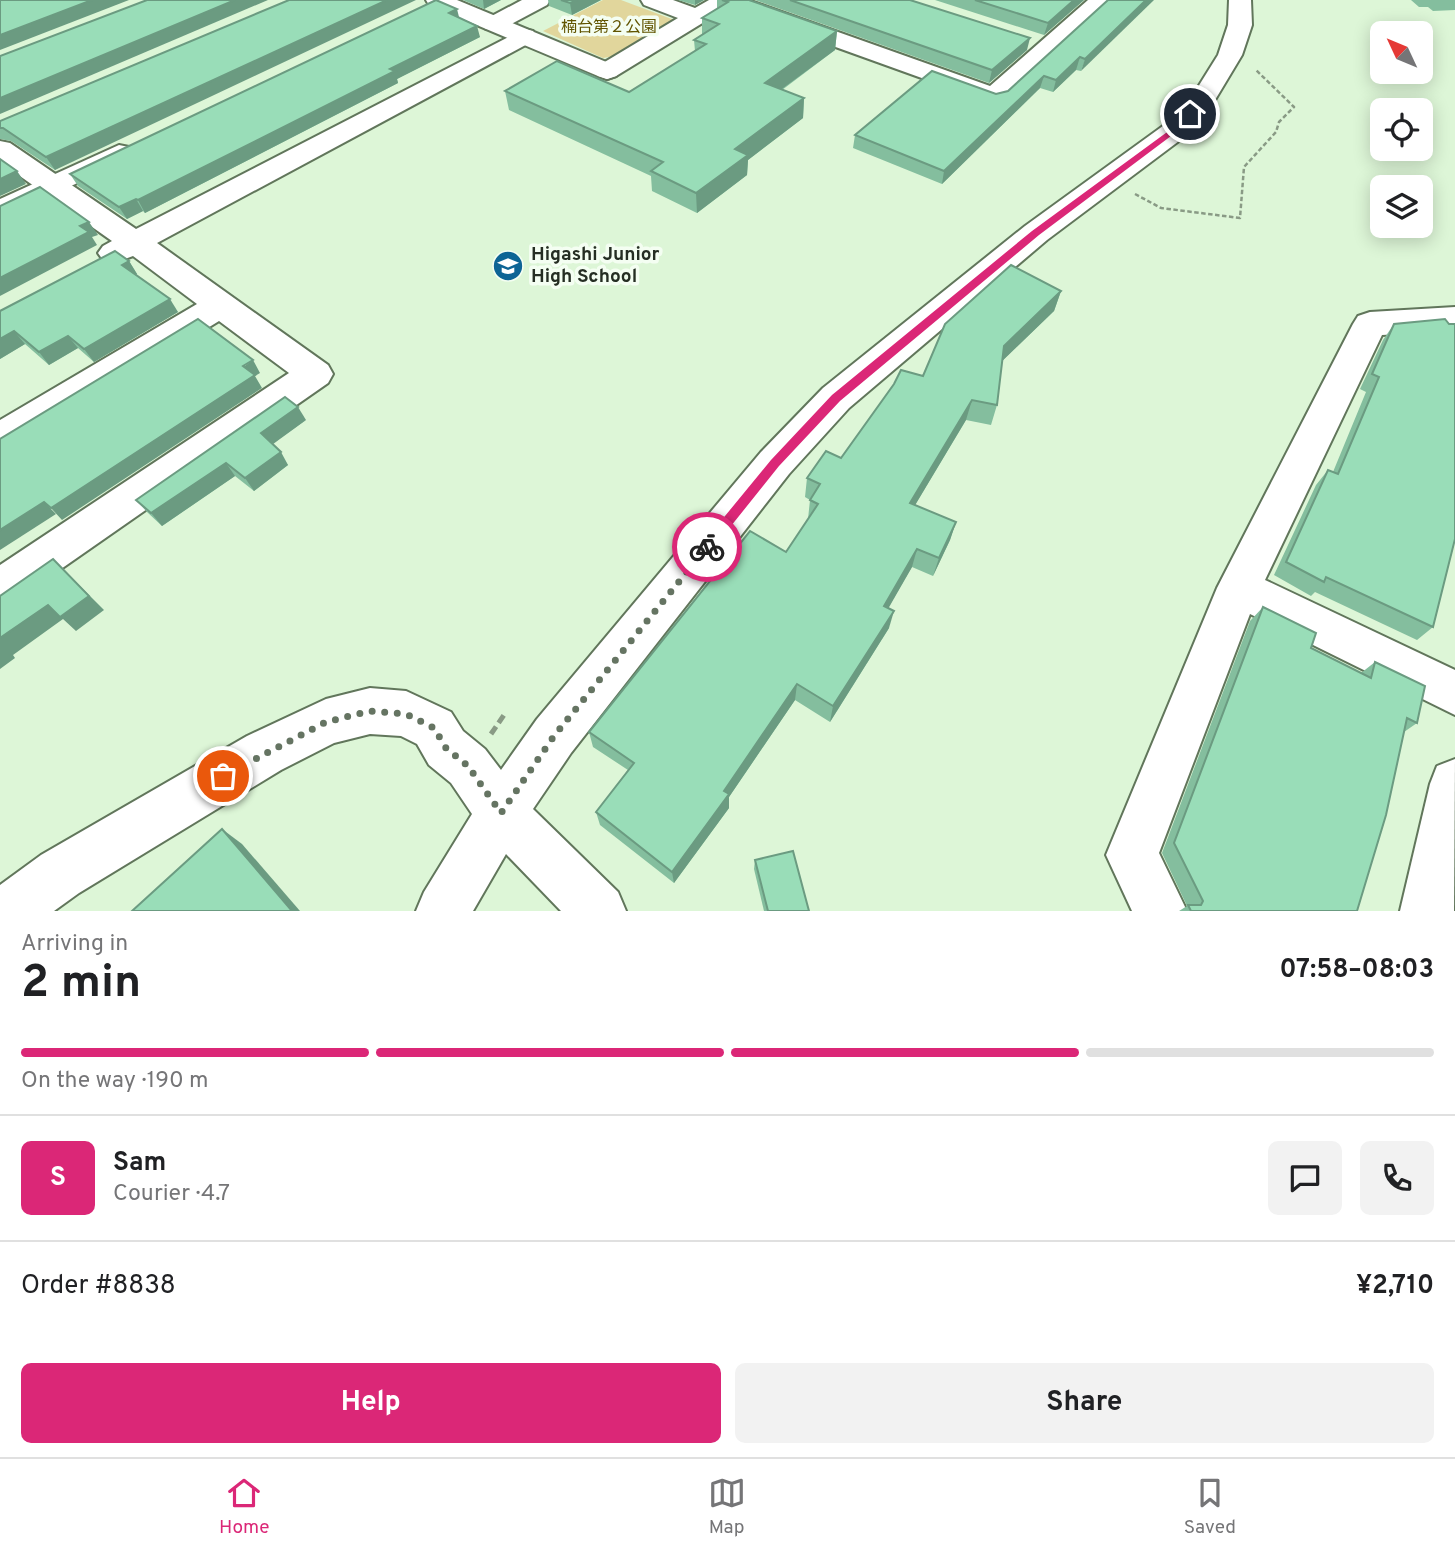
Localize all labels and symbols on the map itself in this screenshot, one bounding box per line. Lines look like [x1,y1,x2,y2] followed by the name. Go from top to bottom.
[561,18,657,38] park label: 楠台第２公園
[1370,21,1433,84] north arrow
[1160,84,1220,144] pin
[531,243,659,289] place label: Higashi Junior High School
[491,249,525,283] school or university icon: Higashi Junior High School
[672,512,742,582] courier
[193,746,253,806] pin

